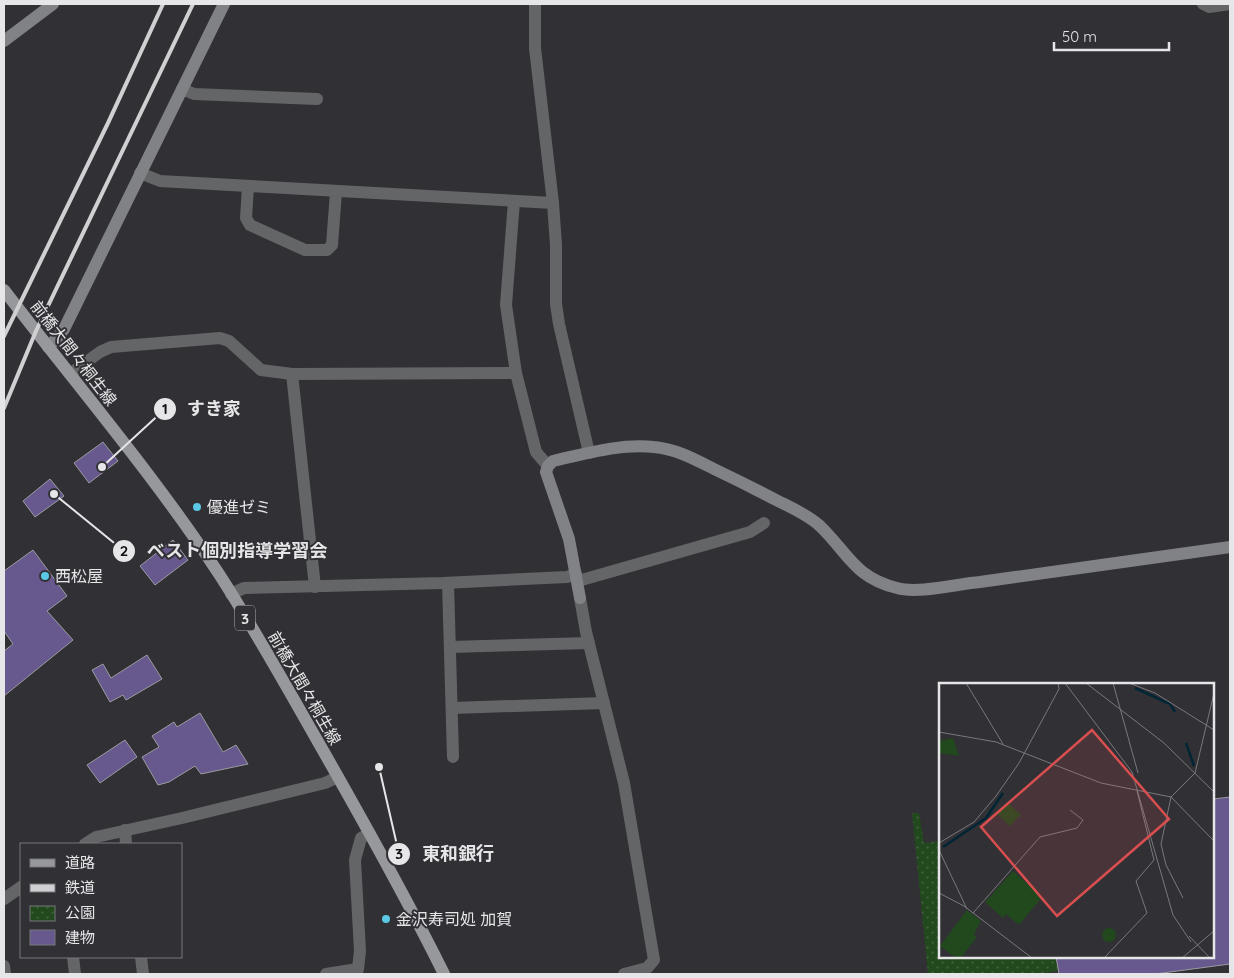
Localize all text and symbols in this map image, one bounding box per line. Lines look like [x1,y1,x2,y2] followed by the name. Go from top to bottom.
[1054,20,1169,52] scale bar
[1062,27,1097,46] text: 50 m
[27,296,121,410] street label: 前橋大間々桐生線
[152,392,251,425] callout: すき家
[187,397,241,420] text: すき家
[162,399,168,418] text: 1
[207,497,271,517] place label: 優進ゼミ
[191,501,203,513] marker: 優進ゼミ
[112,534,337,567] callout: ベスト個別指導学習会
[147,539,327,562] text: ベスト個別指導学習会
[120,541,128,560] text: 2
[55,566,103,586] place label: 西松屋
[39,570,51,582] marker: 西松屋
[235,606,255,630] road number: 3
[264,628,346,748] street label: 前橋大間々桐生線
[939,683,1214,958] inset map
[387,838,504,871] callout: 東和銀行
[422,842,494,865] text: 東和銀行
[20,843,182,958] legend
[395,844,403,863] text: 3
[65,853,95,872] text: 道路
[65,878,95,897] text: 鉄道
[65,903,95,922] text: 公園
[396,909,512,929] place label: 金沢寿司処 加賀
[380,913,392,925] marker: 金沢寿司処 加賀
[65,928,95,947] text: 建物

